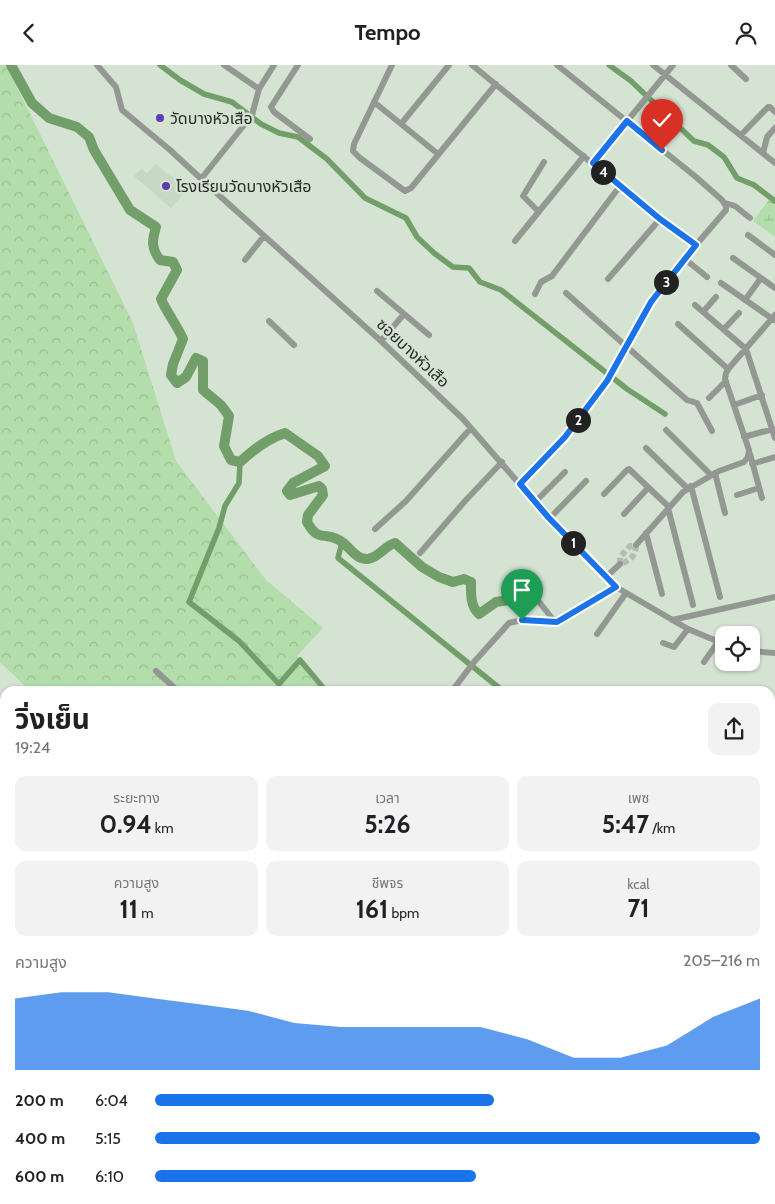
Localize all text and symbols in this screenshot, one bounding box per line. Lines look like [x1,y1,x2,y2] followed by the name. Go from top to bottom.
[15,19,43,47] icon: back
[354,19,421,46] text: Tempo
[732,19,760,47] icon: person
[641,99,683,150] pin
[648,106,676,134] icon: check
[170,109,253,128] place label: วัดบางหัวเสือ
[154,112,166,124] marker: วัดบางหัวเสือ
[590,159,616,185] pin: 4
[599,163,608,181] text: 4
[176,177,312,196] place label: โรงเรียนวัดบางหัวเสือ
[160,180,172,192] marker: โรงเรียนวัดบางหัวเสือ
[654,269,678,295] pin: 3
[663,273,670,291] text: 3
[373,315,453,391] street label: ซอยบางหัวเสือ
[566,407,590,433] pin: 2
[575,411,582,429] text: 2
[560,531,586,555] pin: 1
[571,534,576,552] text: 1
[501,569,543,620] pin
[508,576,536,604] icon: arrive
[715,626,760,671] map controls
[715,626,760,671] button: locate
[15,702,90,736] text: วิ่งเย็น
[708,703,760,755] button: share
[15,738,50,757] text: 19:24
[113,789,160,807] text: ระยะทาง
[375,789,400,807] text: เวลา
[628,789,649,807] text: เพซ
[100,809,152,839] text: 0.94
[364,809,411,839] text: 5:26
[602,809,649,839] text: 5:47
[152,819,173,837] text: km
[649,819,675,837] text: /km
[114,874,159,892] text: ความสูง
[372,874,403,892] text: ชีพจร
[627,875,650,893] text: kcal
[628,893,649,923] text: 71
[120,894,138,924] text: 11
[356,894,388,924] text: 161
[138,904,153,922] text: m
[388,904,419,922] text: bpm
[683,951,760,970] text: 205–216 m
[15,953,67,972] text: ความสูง
[15,1091,64,1110] text: 200 m
[95,1091,128,1110] text: 6:04
[15,1129,65,1148] text: 400 m
[95,1129,121,1148] text: 5:15
[15,1167,64,1186] text: 600 m
[95,1167,124,1186] text: 6:10

